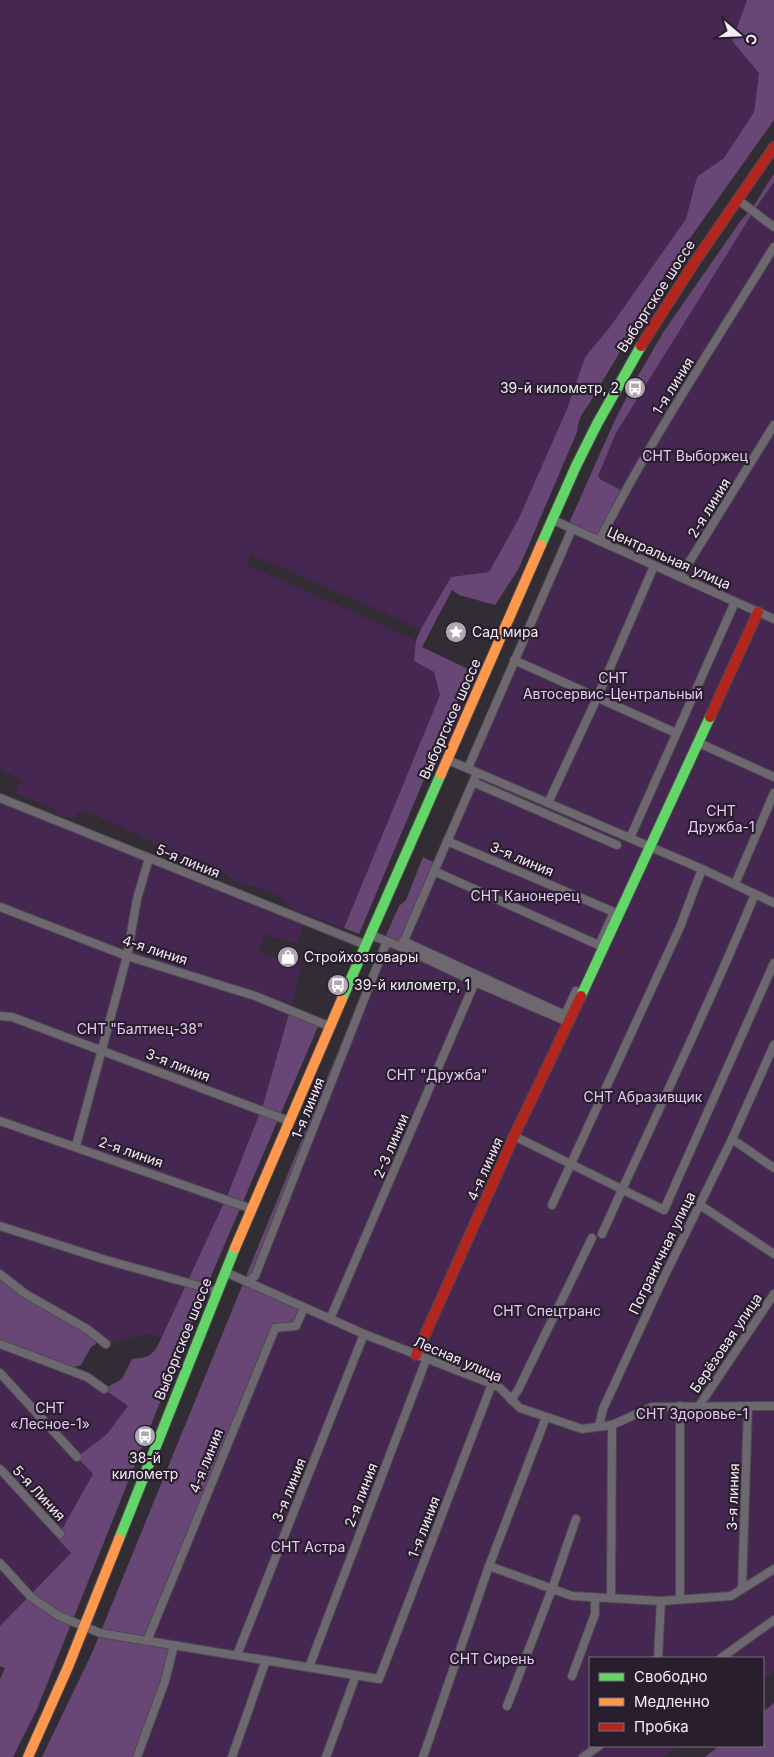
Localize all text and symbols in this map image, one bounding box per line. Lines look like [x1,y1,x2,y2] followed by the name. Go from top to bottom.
[714,10,764,60] north arrow
[742,32,761,47] text: С
[613,236,698,355] street label: Выборгское шоссе
[648,354,697,418] street label: 1-я линия
[623,376,647,400] bus stop icon: 39-й километр, 2
[500,379,619,396] place label: 39-й километр, 2
[642,447,748,464] park label: СНТ Выборжец
[684,475,734,541] street label: 2-я линия
[605,523,734,592] street label: Центральная улица
[444,620,468,644] place icon: Сад мира
[472,623,538,640] place label: Сад мира
[415,656,484,782] street label: Выборгское шоссе
[523,669,703,702] park label: СНТ Автосервис-Центральный
[687,802,755,835] park label: СНТ Дружба-1
[488,838,557,880] street label: 3-я линия
[154,840,223,881] street label: 5-я линия
[470,887,580,904] park label: СНТ Канонерец
[120,931,190,968] street label: 4-я линия
[276,945,300,969] shop icon: Стройхозтовары
[304,948,418,965] place label: Стройхозтовары
[326,973,350,997] bus stop icon: 39-й километр, 1
[354,976,470,993] place label: 39-й километр, 1
[77,1020,203,1037] park label: СНТ "Балтиец-38"
[144,1045,213,1085] street label: 3-я линия
[386,1066,488,1083] park label: СНТ "Дружба"
[288,1075,327,1141] street label: 1-я линия
[584,1088,703,1105] park label: СНТ Абразивщик
[369,1111,412,1181] street label: 2-3 линии
[97,1133,166,1171] street label: 2-я линия
[463,1134,506,1203] street label: 4-я линия
[625,1189,699,1317] street label: Пограничная улица
[150,1275,215,1402] street label: Выборгское шоссе
[686,1290,765,1396] street label: Берёзовая улица
[493,1302,601,1319] park label: СНТ Спецтранс
[411,1332,505,1385] street label: Лесная улица
[10,1399,90,1432] park label: СНТ «Лесное-1»
[636,1405,748,1422] park label: СНТ Здоровье-1
[133,1424,157,1448] bus stop icon: 38-й километр
[185,1426,226,1495] street label: 4-я линия
[112,1449,178,1482] place label: 38-й километр
[268,1455,309,1524] street label: 3-я линия
[341,1460,381,1529] street label: 2-я линия
[9,1461,69,1524] street label: 5-я Линия
[723,1463,742,1531] street label: 3-я линия
[404,1494,443,1560] street label: 1-я линия
[271,1538,345,1555] park label: СНТ Астра
[450,1650,535,1667] park label: СНТ Сирень
[589,1657,764,1747] legend
[634,1667,708,1686] text: Свободно
[634,1692,710,1711] text: Медленно
[634,1717,689,1736] text: Пробка

